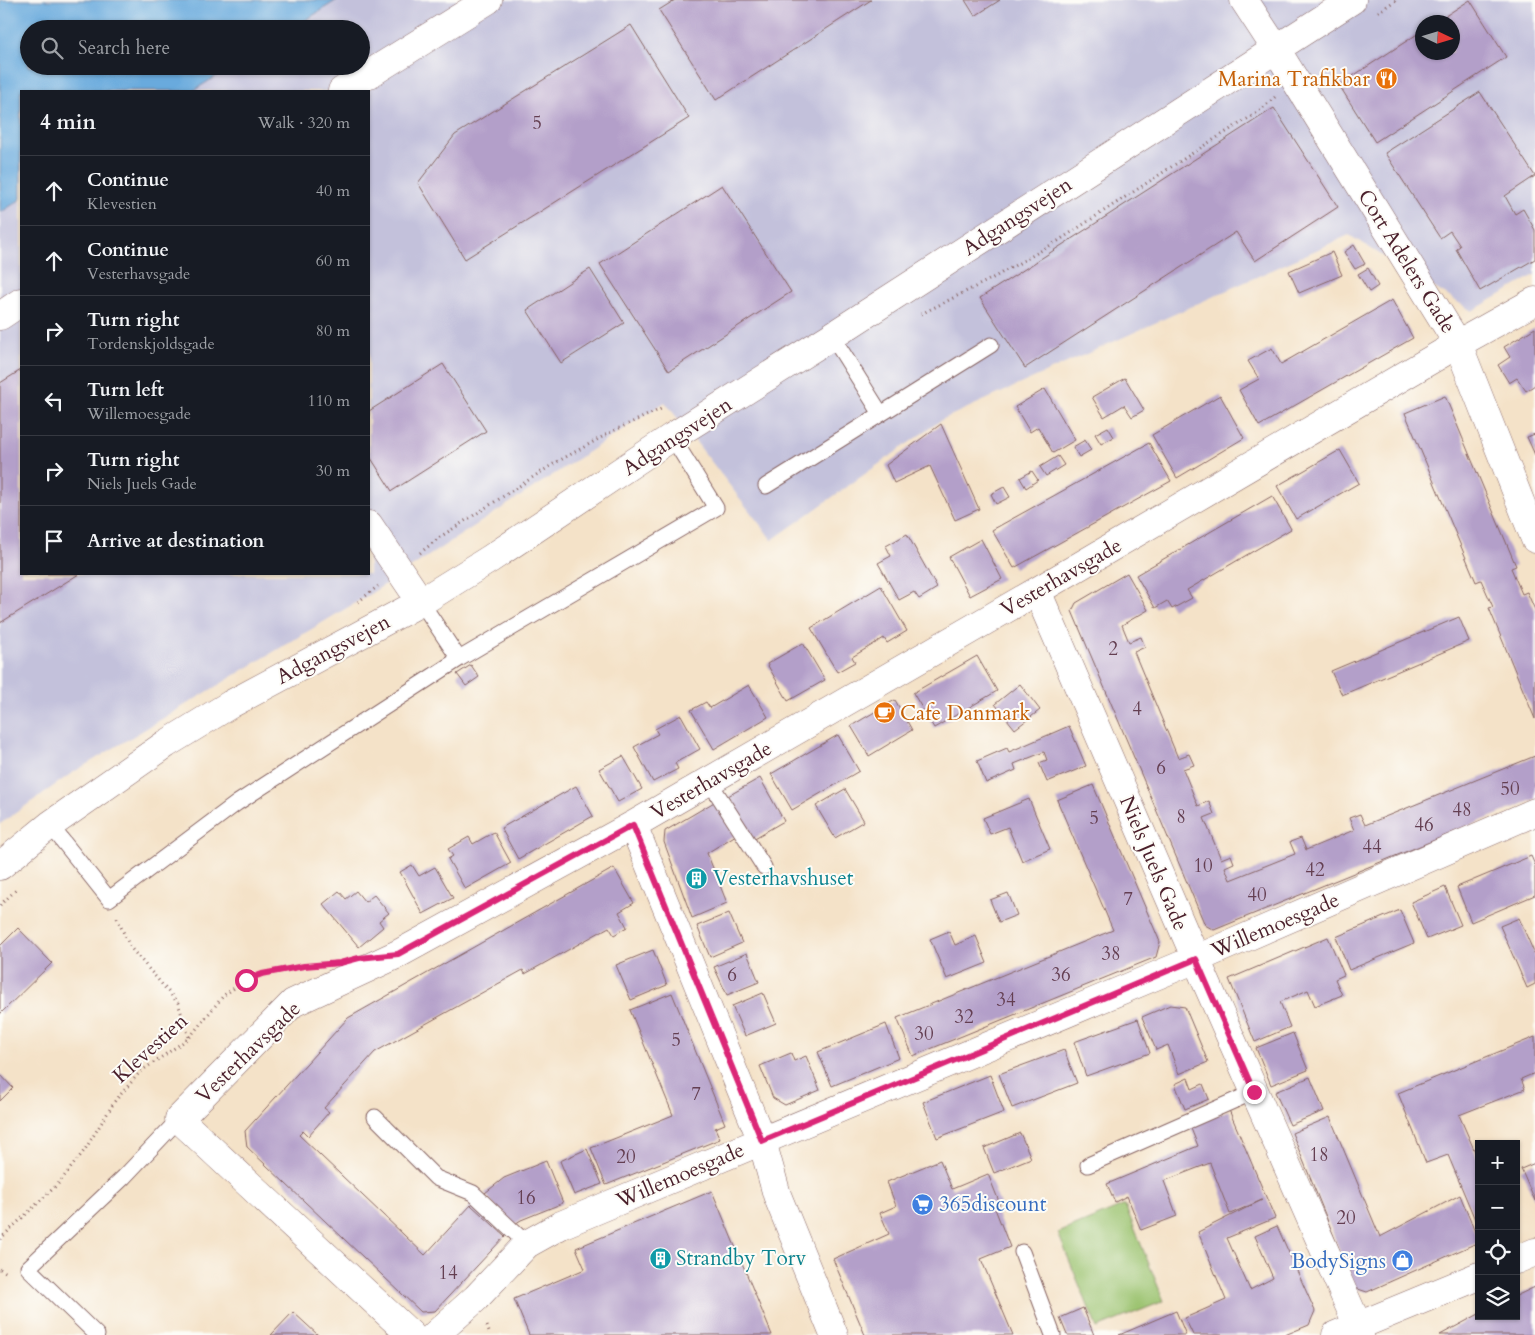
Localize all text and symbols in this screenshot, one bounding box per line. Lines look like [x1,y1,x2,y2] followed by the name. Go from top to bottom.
[1415,15,1460,60] north arrow
[20,20,370,75] search box
[38,34,66,62] icon: search
[78,35,170,61] text: Search here
[1218,65,1370,94] place label: Marina Trafikbar
[1374,67,1398,91] restaurant icon: Marina Trafikbar
[40,108,96,137] text: 4 min
[532,110,542,136] house number: 5
[258,112,350,134] text: Walk · 320 m
[87,167,169,193] text: Continue
[957,170,1078,263] street label: Adgangsvejen
[40,177,68,205] icon: ahead
[316,180,350,202] text: 40 m
[1351,184,1462,339] street label: Cort Adelers Gade
[87,193,157,215] text: Klevestien
[87,237,169,263] text: Continue
[40,247,68,275] icon: ahead
[316,250,350,272] text: 60 m
[87,263,190,285] text: Vesterhavsgade
[87,307,179,333] text: Turn right
[40,317,68,345] icon: right
[316,320,350,342] text: 80 m
[87,333,215,355] text: Tordenskjoldsgade
[87,377,164,403] text: Turn left
[40,387,68,415] icon: left
[308,390,350,412] text: 110 m
[617,390,738,483] street label: Adgangsvejen
[87,403,191,425] text: Willemoesgade
[87,447,179,473] text: Turn right
[40,457,68,485] icon: right
[316,460,350,482] text: 30 m
[87,473,197,495] text: Niels Juels Gade
[40,527,68,555] icon: arrive
[87,528,264,554] text: Arrive at destination
[995,531,1127,624] street label: Vesterhavsgade
[271,607,395,692] street label: Adgangsvejen
[1108,636,1118,662] house number: 2
[1132,696,1142,722] house number: 4
[900,699,1031,728] place label: Cafe Danmark
[872,701,896,725] cafe icon: Cafe Danmark
[645,734,777,827] street label: Vesterhavsgade
[1156,755,1166,781] house number: 6
[1500,776,1520,802] house number: 50
[1112,791,1195,935] street label: Niels Juels Gade
[1452,797,1472,823] house number: 48
[1176,804,1186,830] house number: 8
[1089,805,1099,831] house number: 5
[1414,812,1434,838] house number: 46
[1362,834,1382,860] house number: 44
[1193,853,1213,879] house number: 10
[1305,857,1325,883] house number: 42
[713,864,854,893] place label: Vesterhavshuset
[685,866,709,890] building icon: Vesterhavshuset
[1247,882,1267,908] house number: 40
[1206,885,1344,966] street label: Willemoesgade
[1123,886,1133,912] house number: 7
[1101,941,1121,967] house number: 38
[727,962,737,988] house number: 6
[1051,962,1071,988] house number: 36
[235,969,258,992] route start
[996,987,1016,1013] house number: 34
[189,995,307,1110] street label: Vesterhavsgade
[954,1004,974,1030] house number: 32
[107,1007,194,1090] street label: Klevestien
[914,1021,934,1047] house number: 30
[671,1027,681,1053] house number: 5
[691,1081,701,1107] house number: 7
[1243,1081,1266,1104] route end
[611,1135,749,1216] street label: Willemoesgade
[1475,1140,1520,1320] map controls
[1475,1140,1520,1185] button: +
[1309,1142,1329,1168] house number: 18
[616,1144,636,1170] house number: 20
[516,1185,536,1211] house number: 16
[1475,1185,1520,1230] button: −
[939,1190,1047,1219] place label: 365discount
[911,1192,935,1216] supermarket icon: 365discount
[1336,1205,1356,1231] house number: 20
[1475,1230,1520,1275] button: locate
[676,1244,806,1273] place label: Strandby Torv
[648,1246,672,1270] building icon: Strandby Torv
[1291,1247,1386,1276] place label: BodySigns
[1390,1249,1414,1273] shop icon: BodySigns
[438,1260,458,1286] house number: 14
[1475,1275,1520,1320] button: layers

